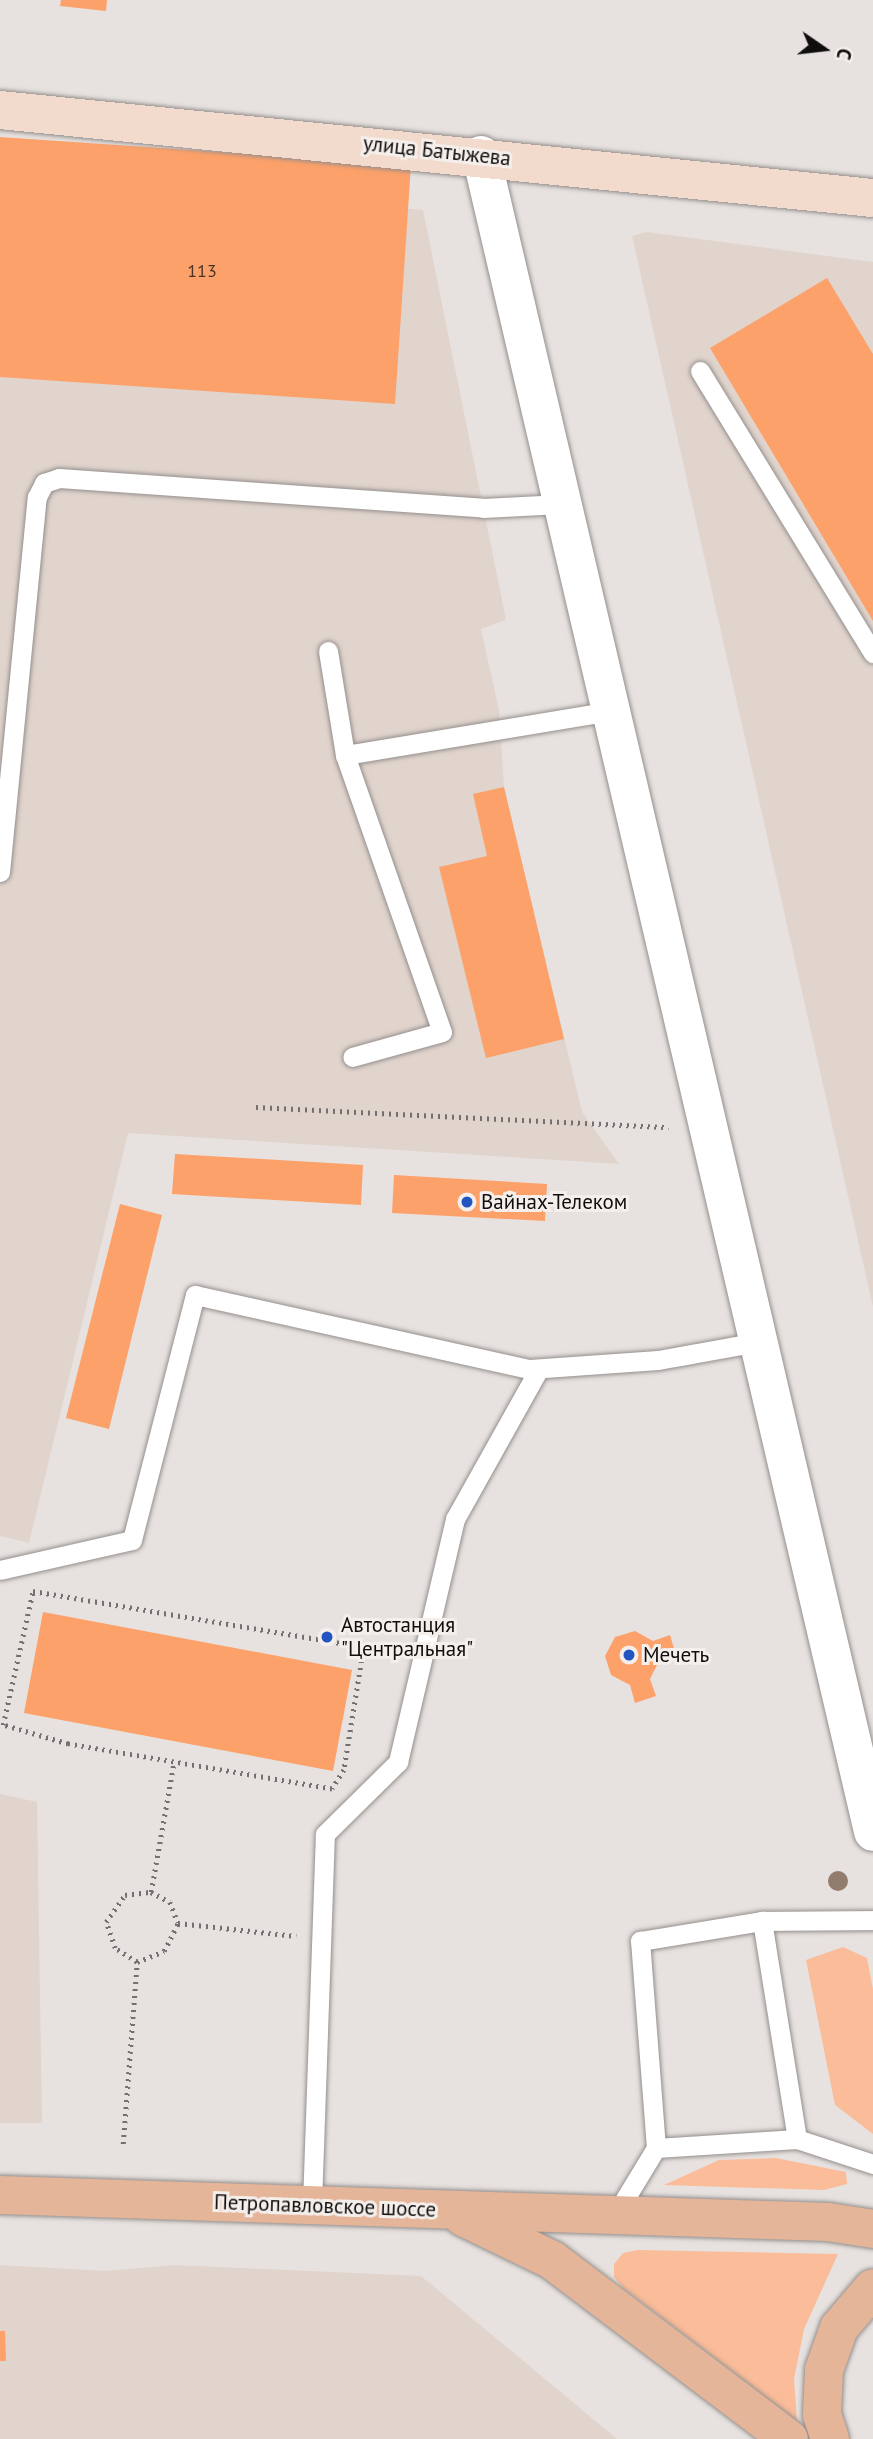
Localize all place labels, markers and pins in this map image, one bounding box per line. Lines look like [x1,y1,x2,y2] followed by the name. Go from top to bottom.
[481,1189,627,1215] place label: Вайнах-Телеком
[459,1194,475,1210] marker: Вайнах-Телеком
[341,1612,473,1662] place label: Автостанция "Центральная"
[319,1629,335,1645] marker: Автостанция "Центральная"
[643,1642,709,1668] place label: Мечеть
[621,1647,637,1663] marker: Мечеть

